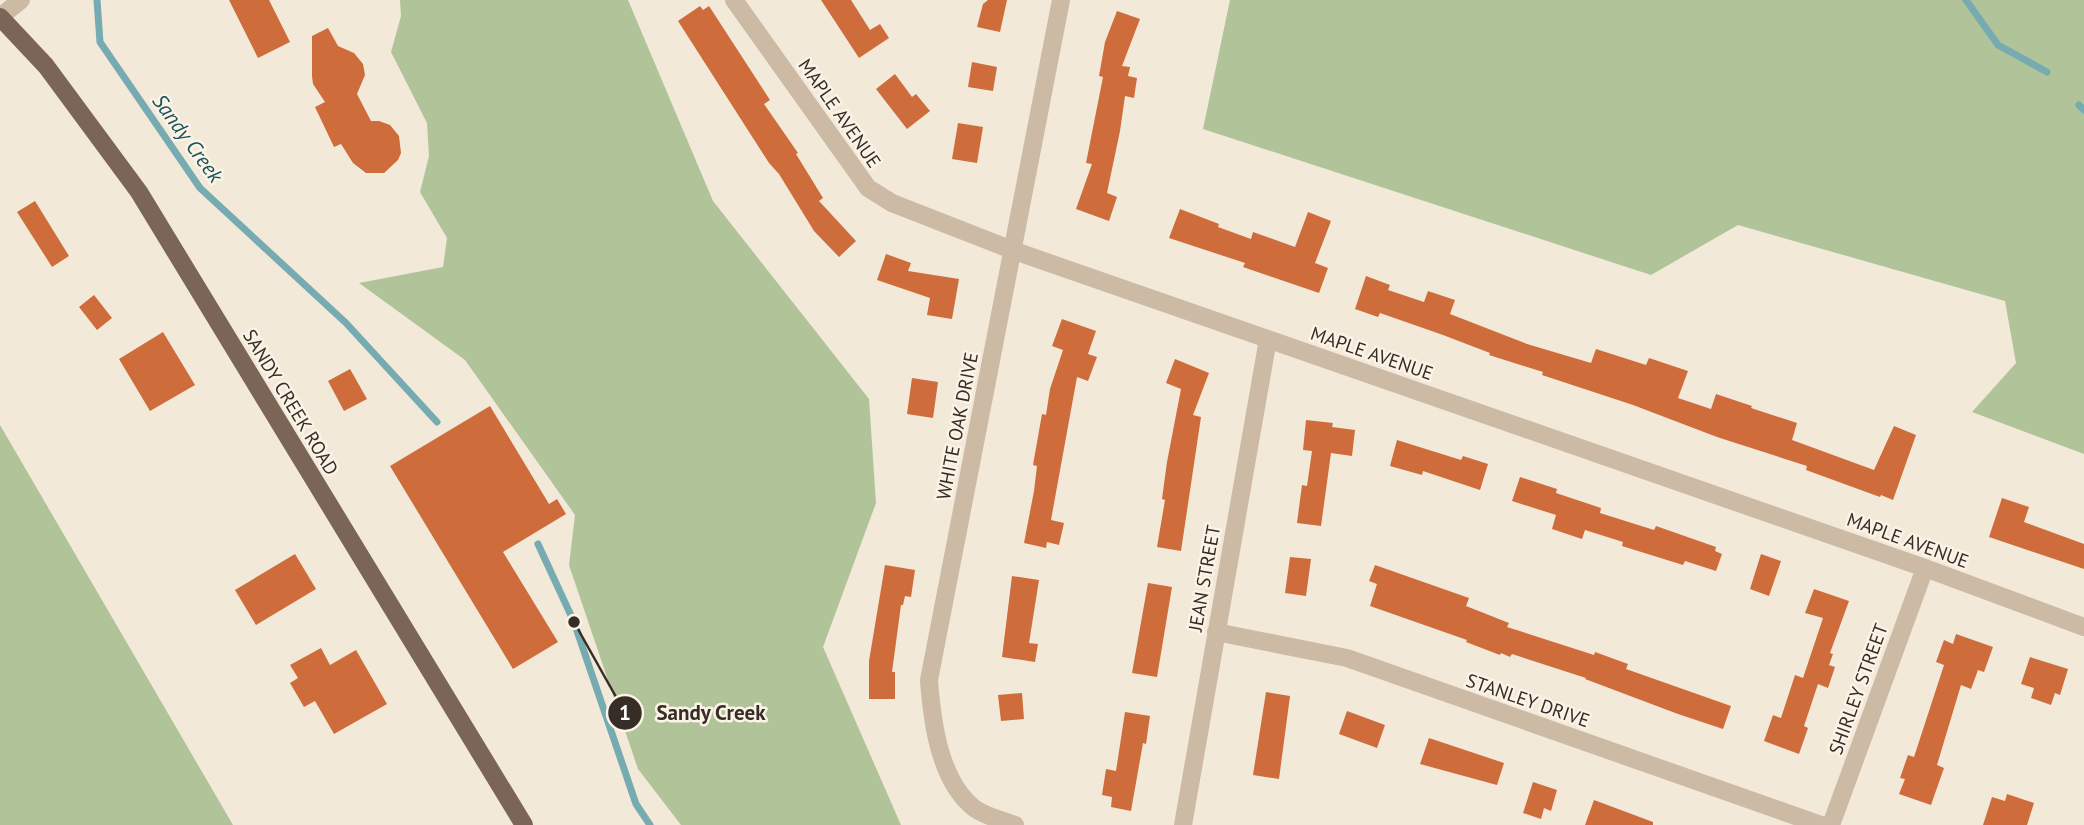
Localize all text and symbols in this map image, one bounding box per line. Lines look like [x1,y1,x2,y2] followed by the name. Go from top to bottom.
[794,54,886,172] street label: MAPLE AVENUE
[147,88,230,189] water label: Sandy Creek
[1308,321,1436,385] street label: MAPLE AVENUE
[238,325,344,479] street label: SANDY CREEK ROAD
[931,350,983,502] street label: WHITE OAK DRIVE
[1844,507,1972,573] street label: MAPLE AVENUE
[1183,523,1225,634] street label: JEAN STREET
[1823,620,1893,758] street label: SHIRLEY STREET
[1463,668,1593,732] street label: STANLEY DRIVE
[607,692,780,734] callout: Sandy Creek
[619,699,631,726] text: 1
[656,699,766,726] text: Sandy Creek

